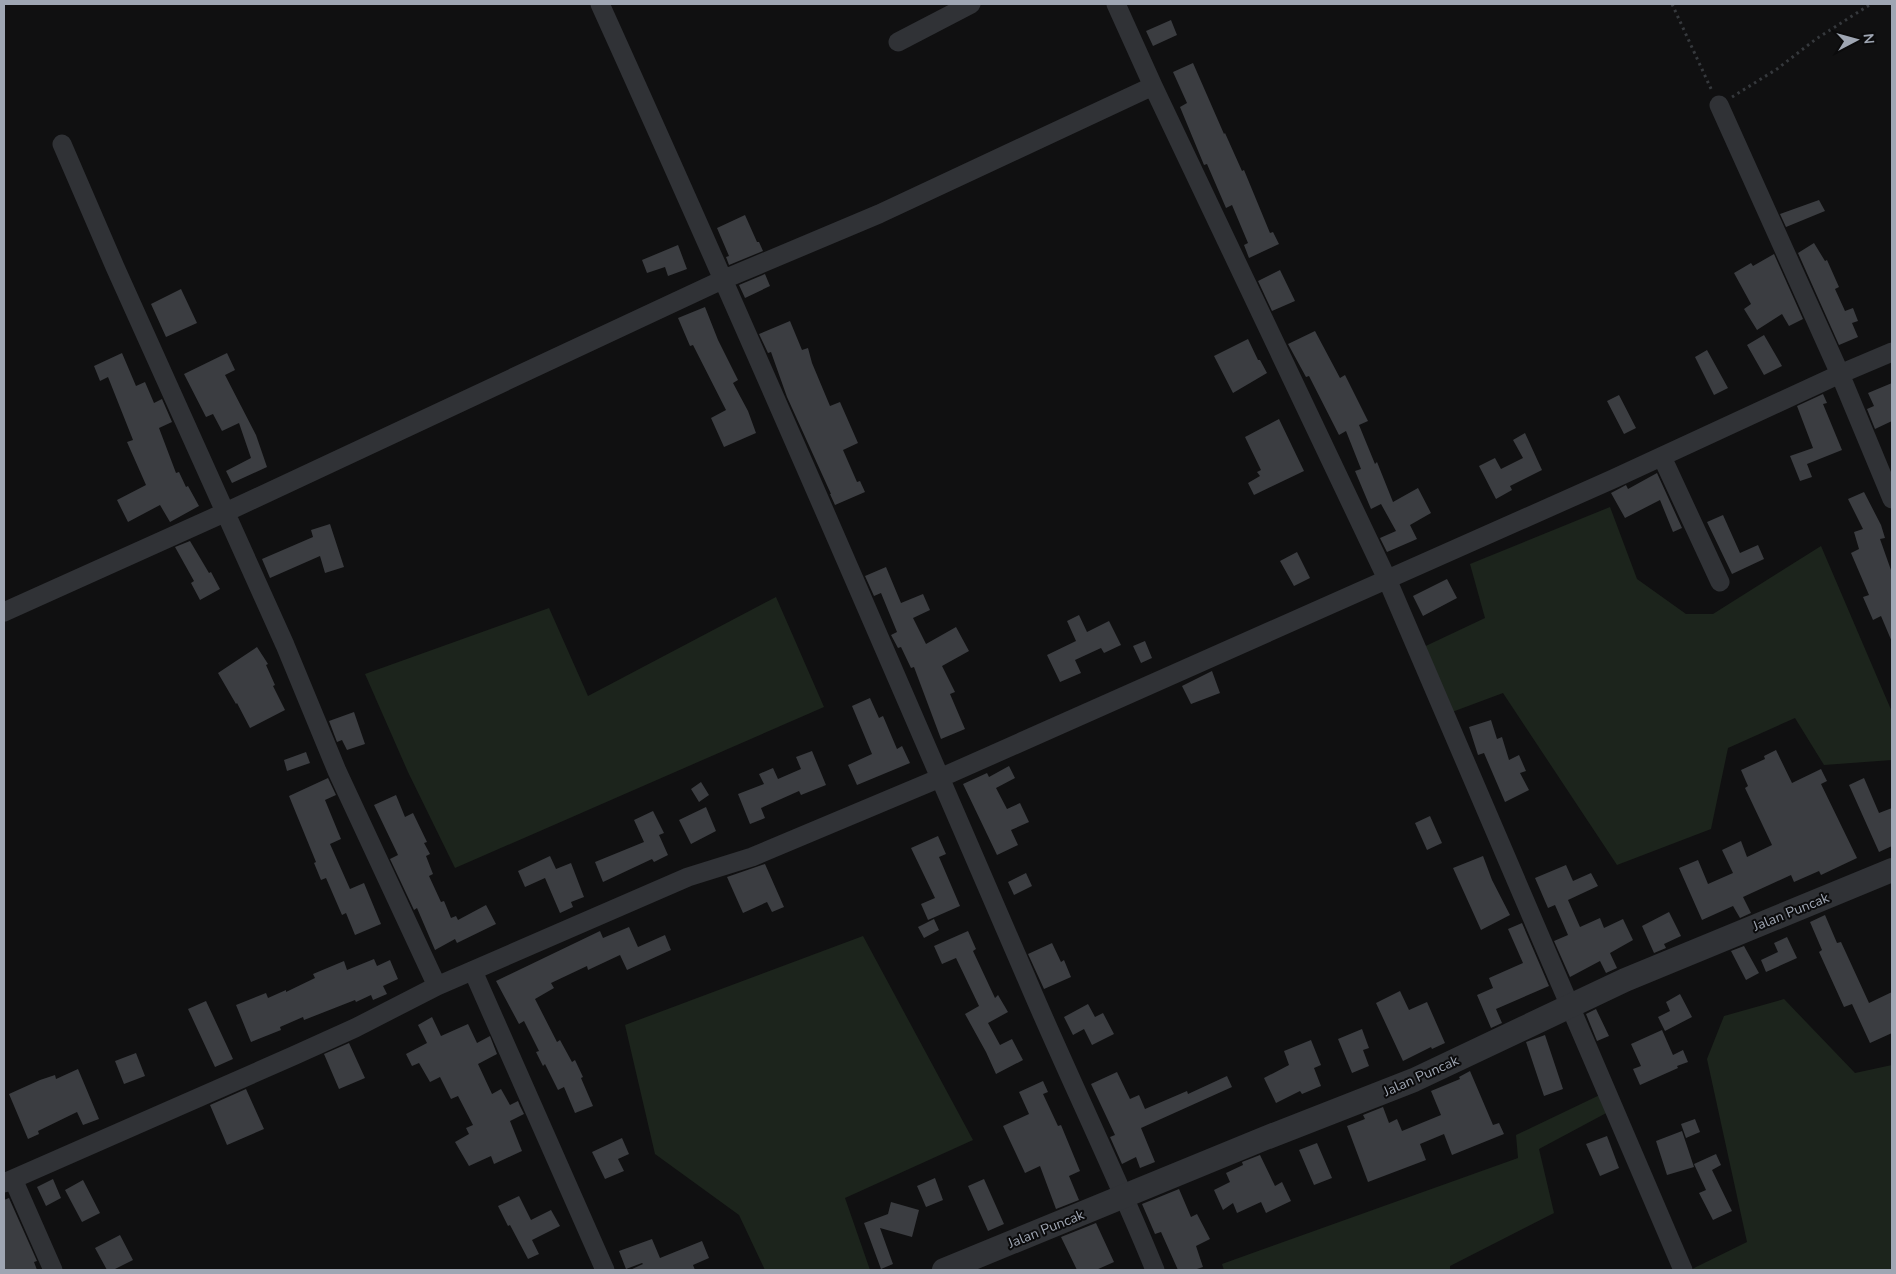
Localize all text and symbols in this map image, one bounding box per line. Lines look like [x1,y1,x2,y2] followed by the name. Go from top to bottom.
[1831,15,1881,65] north arrow
[1858,32,1878,45] text: N
[1749,888,1833,936] street label: Jalan Puncak
[1379,1051,1463,1101] street label: Jalan Puncak
[1004,1205,1088,1253] street label: Jalan Puncak

